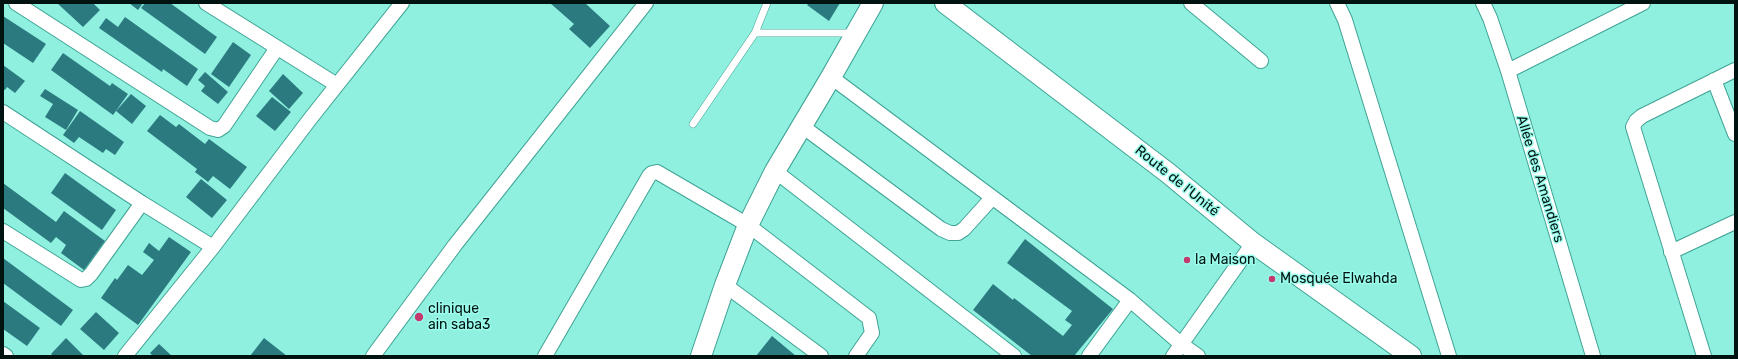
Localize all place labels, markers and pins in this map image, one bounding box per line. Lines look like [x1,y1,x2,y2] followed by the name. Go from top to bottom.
[1195,252,1255,268] place label: la Maison
[1182,255,1192,265] marker: la Maison
[1280,271,1397,287] place label: Mosquée Elwahda
[1267,274,1277,284] marker: Mosquée Elwahda
[428,301,490,334] place label: clinique ain saba3
[413,311,425,323] marker: clinique ain saba3

